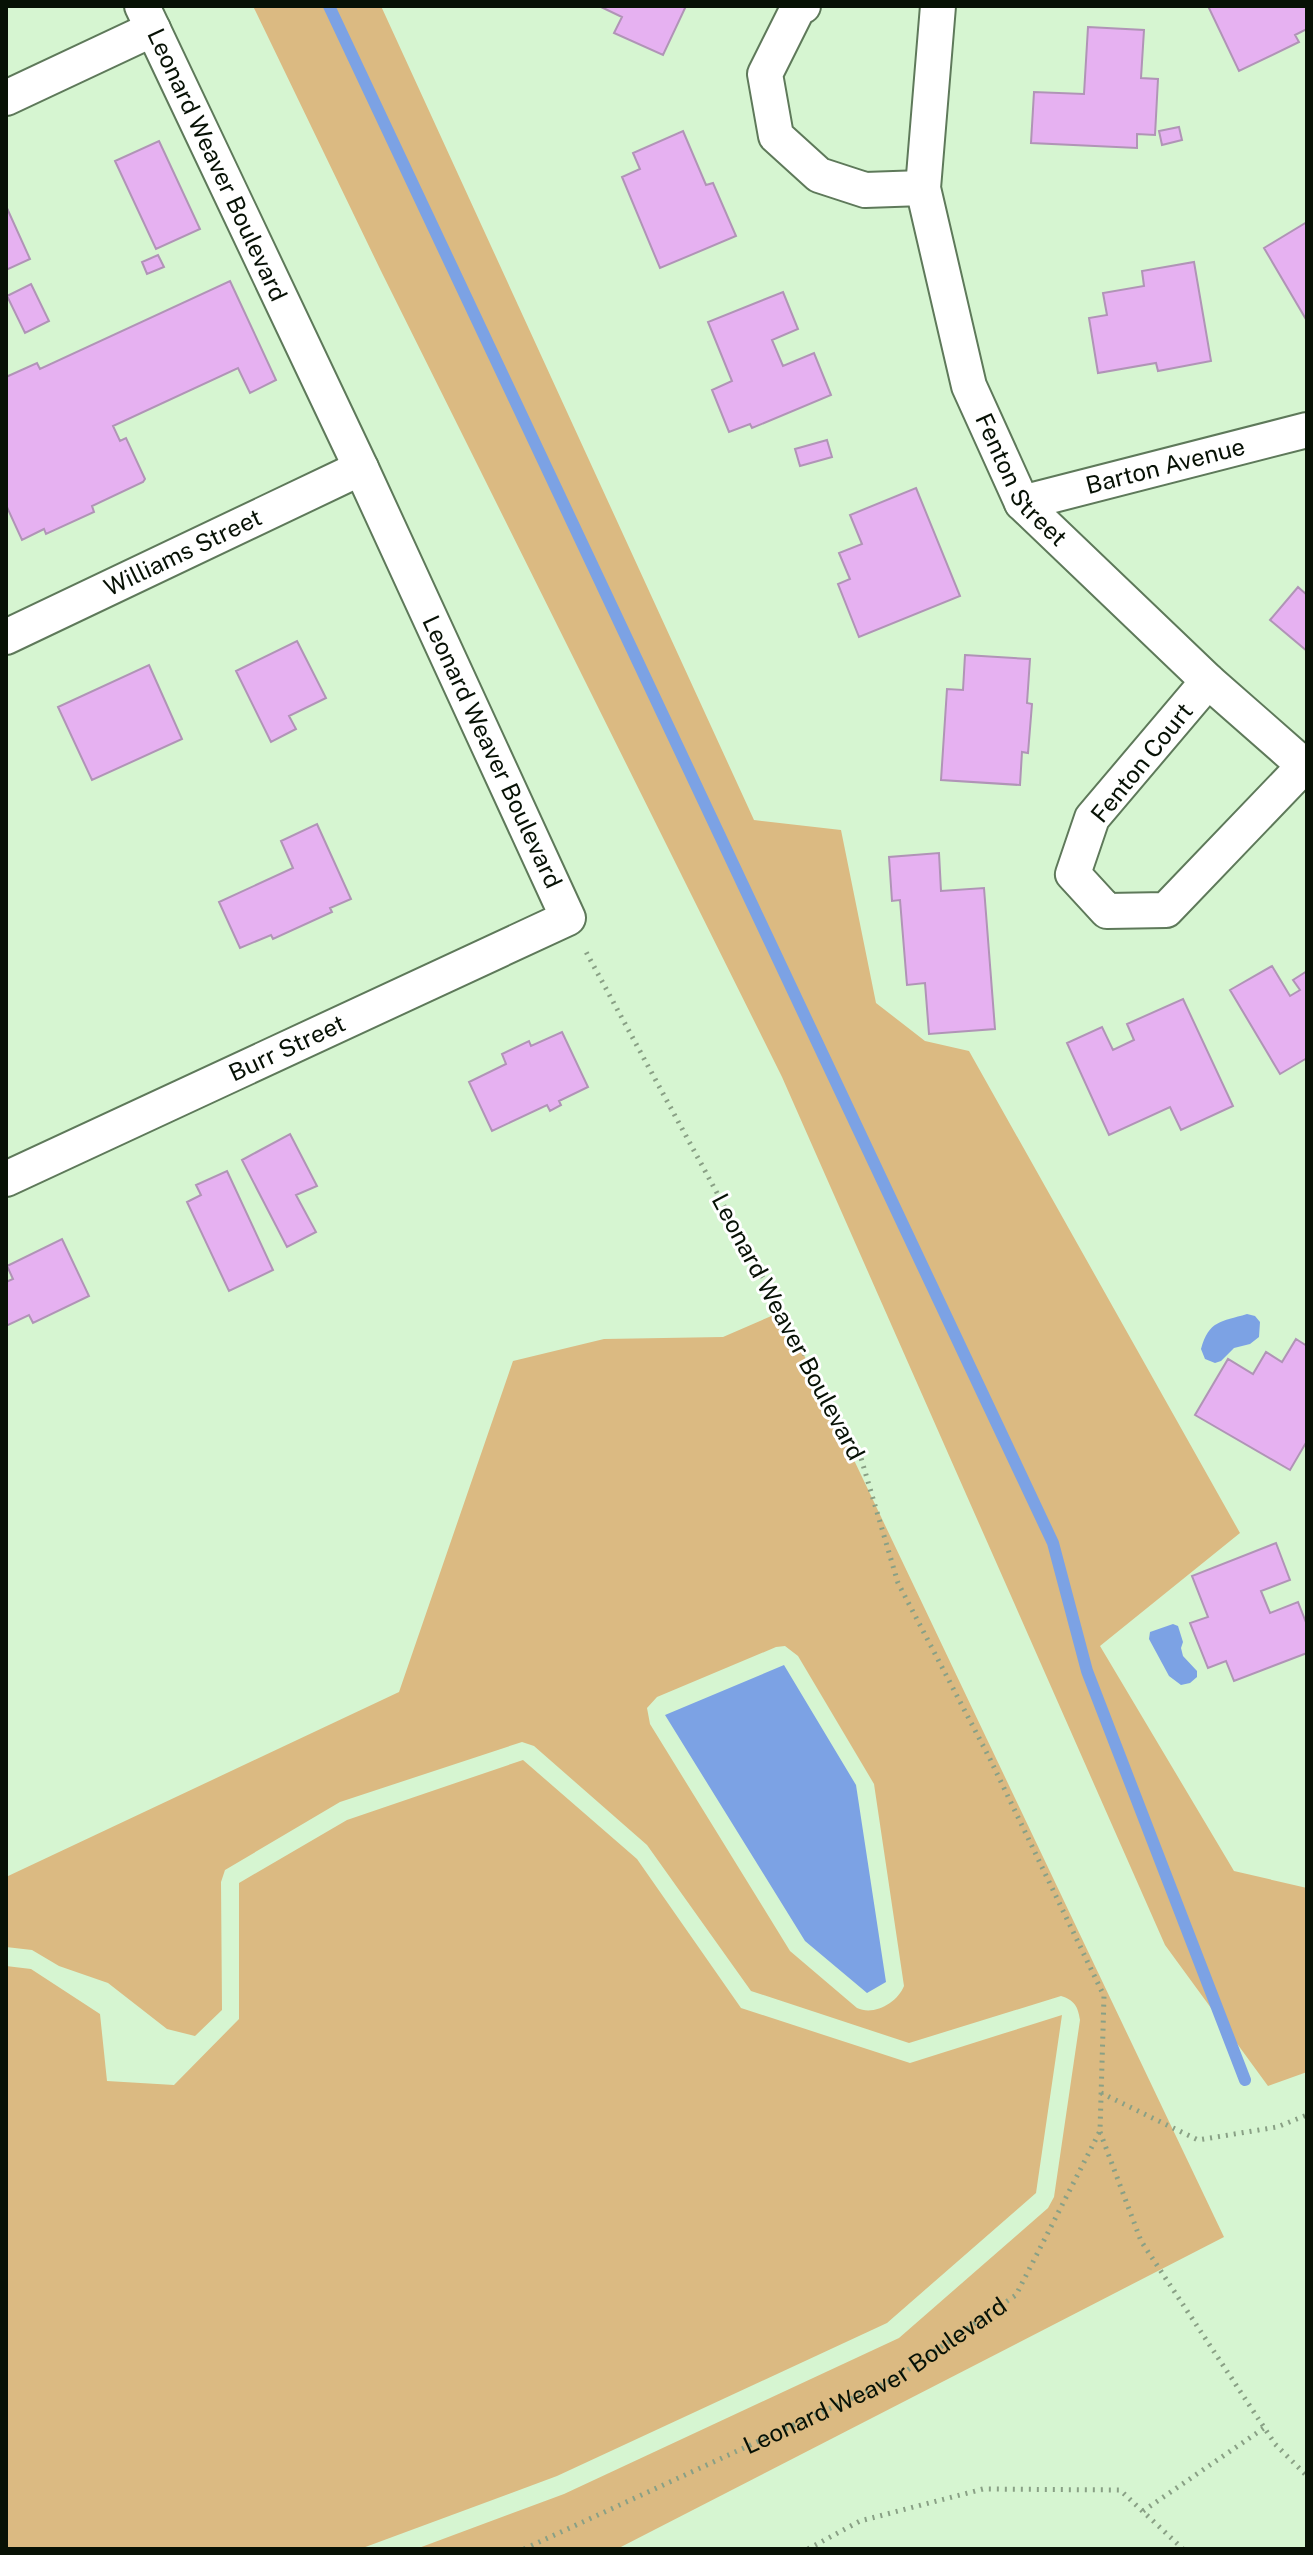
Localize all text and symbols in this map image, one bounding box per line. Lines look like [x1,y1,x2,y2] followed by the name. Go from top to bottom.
[142,24,293,305] street label: Leonard Weaver Boulevard
[970,408,1073,551] street label: Fenton Street
[1083,431,1248,499] street label: Barton Avenue
[99,502,266,601] street label: Williams Street
[417,611,568,892] street label: Leonard Weaver Boulevard
[1085,697,1198,828] street label: Fenton Court
[224,1009,349,1087] street label: Burr Street
[707,1189,871,1464] street label: Leonard Weaver Boulevard
[739,2291,1012,2459] street label: Leonard Weaver Boulevard

